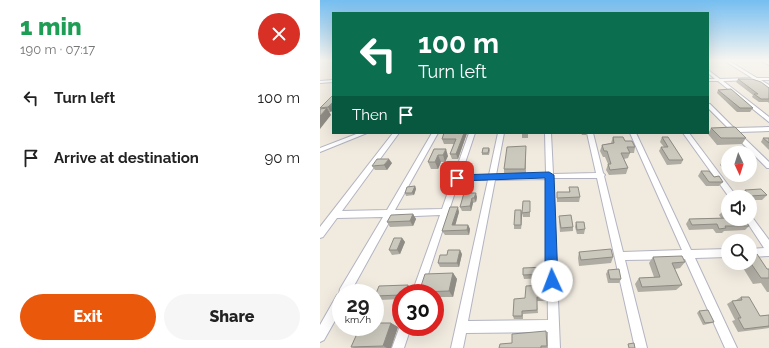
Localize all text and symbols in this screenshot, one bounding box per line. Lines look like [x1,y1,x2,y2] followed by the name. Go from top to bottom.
[20,12,82,41] text: 1 min
[258,13,300,55] button: close
[418,27,499,60] text: 100 m
[352,28,404,80] icon: left
[20,42,95,57] text: 190 m · 07:17
[418,61,487,82] text: Turn left
[20,87,42,109] icon: left
[54,89,115,107] text: Turn left
[258,89,300,107] text: 100 m
[395,104,417,126] icon: arrive
[352,106,387,124] text: Then
[721,146,757,182] north arrow
[721,146,757,270] map controls
[20,147,42,169] icon: arrive
[54,149,199,167] text: Arrive at destination
[264,149,300,167] text: 90 m
[440,161,474,195] pin
[446,167,468,189] icon: arrive
[721,190,757,226] button: sound
[721,234,757,270] button: search
[531,260,573,302] position arrow
[392,284,444,336] speed limit sign: 30
[346,293,370,317] text: 29
[20,294,156,340] button: Exit
[164,294,300,340] button: Share
[345,314,371,325] text: km/h

